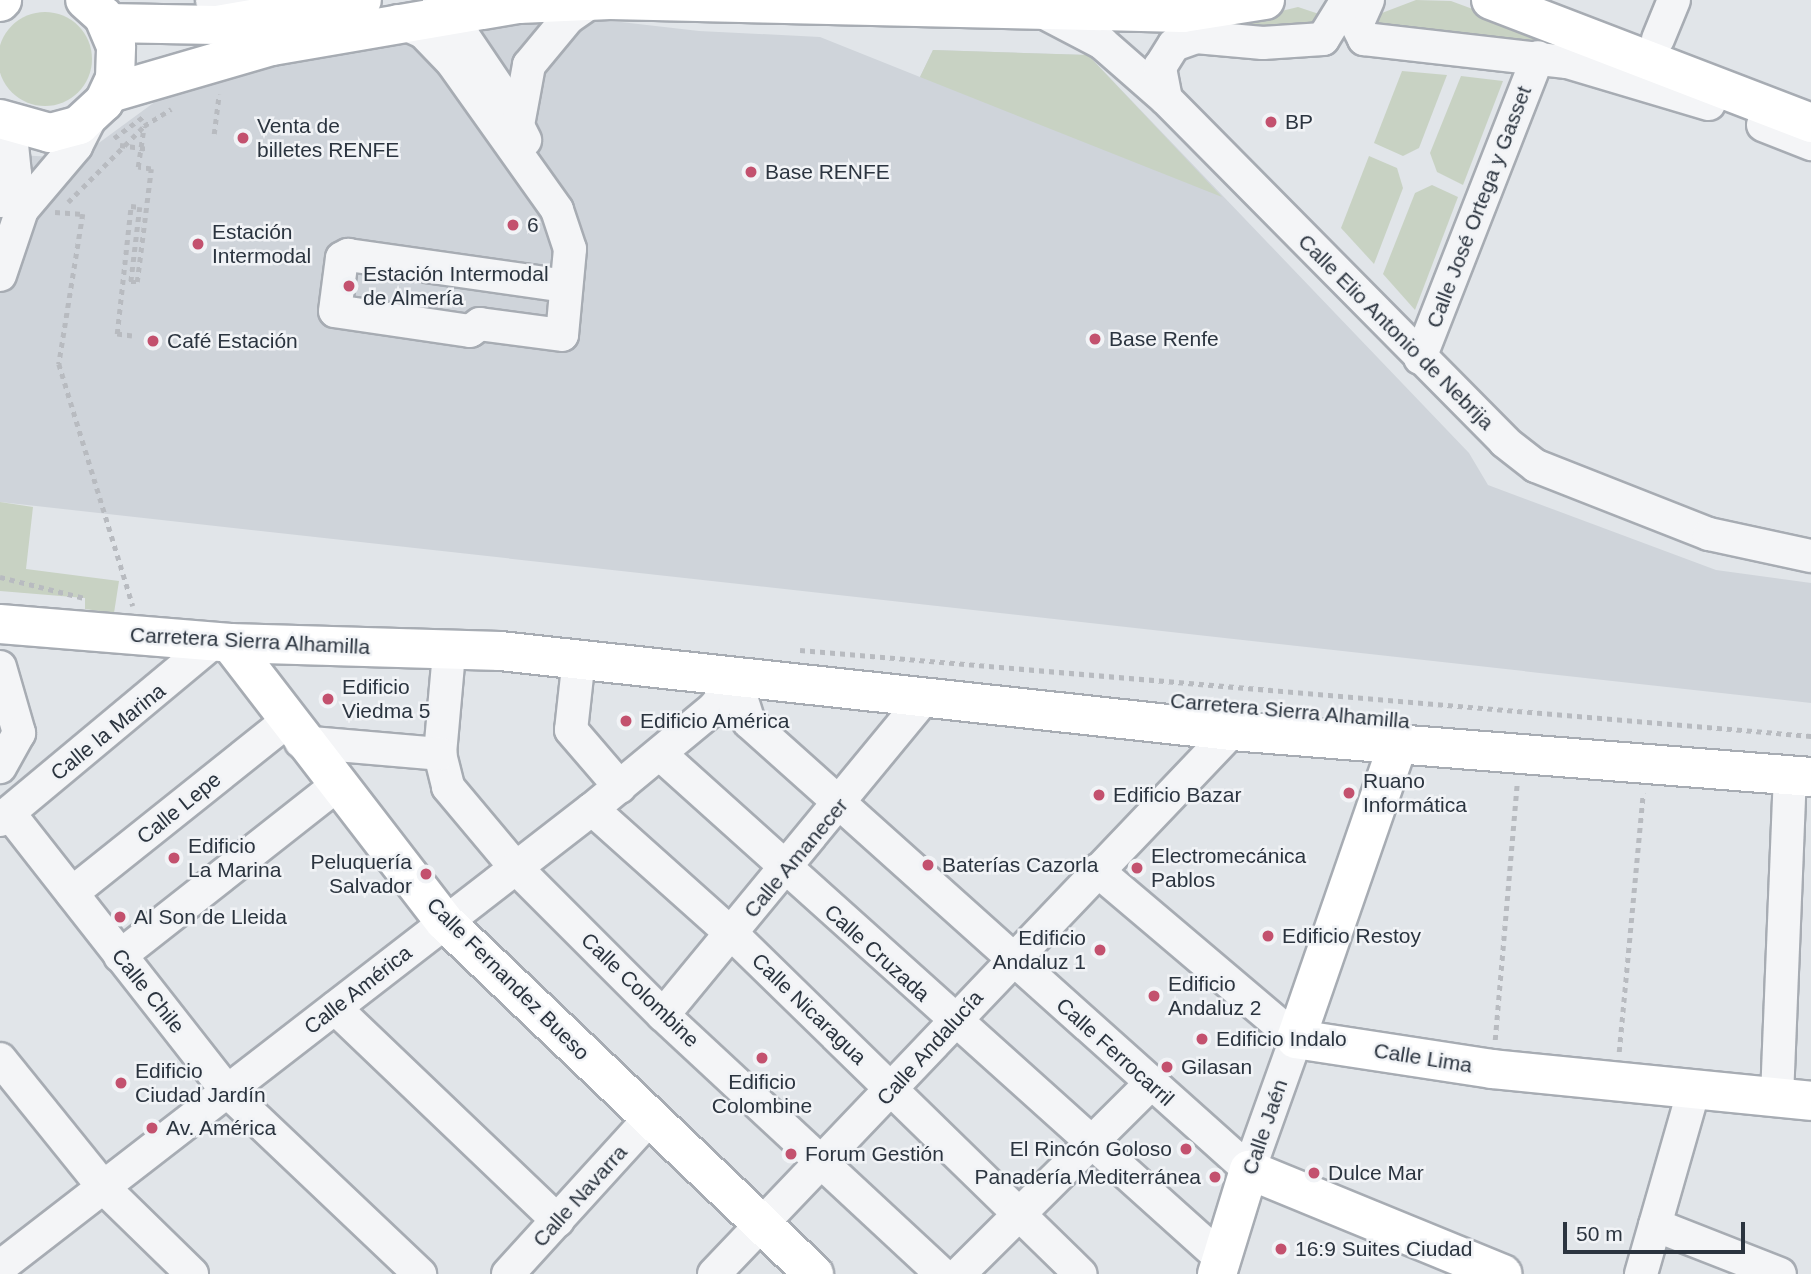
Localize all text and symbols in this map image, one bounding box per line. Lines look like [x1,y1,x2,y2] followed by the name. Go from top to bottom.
[1421,83,1537,331] street label: Calle José Ortega y Gasset
[1285,109,1313,135] place label: BP
[257,113,399,163] place label: Venta de billetes RENFE
[1263,114,1279,130] marker: BP
[235,130,251,146] marker: Venta de billetes RENFE
[765,159,890,185] place label: Base RENFE
[743,164,759,180] marker: Base RENFE
[527,212,539,238] place label: 6
[505,217,521,233] marker: 6
[212,219,311,269] place label: Estación Intermodal
[1293,229,1499,435] street label: Calle Elio Antonio de Nebrija
[190,236,206,252] marker: Estación Intermodal
[363,261,549,311] place label: Estación Intermodal de Almería
[341,278,357,294] marker: Estación Intermodal de Almería
[1109,326,1219,352] place label: Base Renfe
[167,328,298,354] place label: Café Estación
[1087,331,1103,347] marker: Base Renfe
[145,333,161,349] marker: Café Estación
[129,622,371,660] street label: Carretera Sierra Alhamilla
[342,674,430,724] place label: Edificio Viedma 5
[46,678,170,786] street label: Calle la Marina
[1169,688,1411,734] street label: Carretera Sierra Alhamilla
[320,691,336,707] marker: Edificio Viedma 5
[640,708,791,734] place label: Edificio América
[618,713,634,729] marker: Edificio América
[132,767,226,849] street label: Calle Lepe
[1363,768,1467,818] place label: Ruano Informática
[1113,782,1241,808] place label: Edificio Bazar
[1341,785,1357,801] marker: Ruano Informática
[1091,787,1107,803] marker: Edificio Bazar
[738,793,854,923] street label: Calle Amanecer
[188,833,281,883] place label: Edificio La Marina
[1151,843,1306,893] place label: Electromecánica Pablos
[310,849,412,899] place label: Peluquería Salvador
[166,850,182,866] marker: Edificio La Marina
[942,852,1098,878] place label: Baterías Cazorla
[920,857,936,873] marker: Baterías Cazorla
[1129,860,1145,876] marker: Electromecánica Pablos
[418,866,434,882] marker: Peluquería Salvador
[421,892,595,1066] street label: Calle Fernandez Bueso
[819,899,935,1007] street label: Calle Cruzada
[134,904,287,930] place label: Al Son de Lleida
[112,909,128,925] marker: Al Son de Lleida
[1282,923,1421,949] place label: Edificio Restoy
[993,925,1086,975] place label: Edificio Andaluz 1
[576,927,704,1053] street label: Calle Colombine
[1260,928,1276,944] marker: Edificio Restoy
[299,940,417,1040] street label: Calle América
[1092,942,1108,958] marker: Edificio Andaluz 1
[106,944,190,1038] street label: Calle Chile
[747,948,871,1070] street label: Calle Nicaragua
[1168,971,1261,1021] place label: Edificio Andaluz 2
[871,985,989,1111] street label: Calle Andalucía
[1146,988,1162,1004] marker: Edificio Andaluz 2
[1051,993,1179,1111] street label: Calle Ferrocarril
[1216,1026,1347,1052] place label: Edificio Indalo
[1194,1031,1210,1047] marker: Edificio Indalo
[1372,1038,1474,1078] street label: Calle Lima
[754,1050,770,1066] marker: Edificio Colombine
[1181,1054,1252,1080] place label: Gilasan
[135,1058,266,1108] place label: Edificio Ciudad Jardín
[1159,1059,1175,1075] marker: Gilasan
[712,1069,812,1119] place label: Edificio Colombine
[113,1075,129,1091] marker: Edificio Ciudad Jardín
[1237,1076,1293,1178] street label: Calle Jaén
[166,1115,277,1141] place label: Av. América
[144,1120,160,1136] marker: Av. América
[1010,1136,1172,1162] place label: El Rincón Goloso
[528,1140,632,1252] street label: Calle Navarra
[805,1141,944,1167] place label: Forum Gestión
[1178,1141,1194,1157] marker: El Rincón Goloso
[783,1146,799,1162] marker: Forum Gestión
[1328,1160,1424,1186] place label: Dulce Mar
[975,1164,1201,1190] place label: Panadería Mediterránea
[1306,1165,1322,1181] marker: Dulce Mar
[1207,1169,1223,1185] marker: Panadería Mediterránea
[1566,1208,1748,1252] scale bar
[1576,1222,1623,1245] text: 50 m
[1295,1236,1472,1262] place label: 16:9 Suites Ciudad
[1273,1241,1289,1257] marker: 16:9 Suites Ciudad

